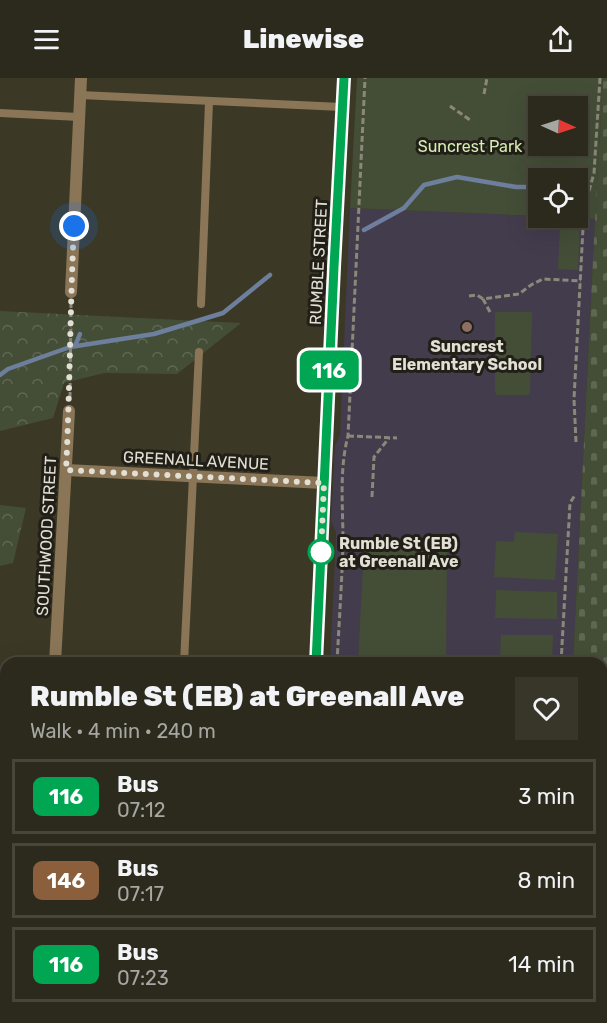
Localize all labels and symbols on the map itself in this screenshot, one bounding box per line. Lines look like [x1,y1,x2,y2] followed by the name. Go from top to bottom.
[528,96,588,156] north arrow
[418,137,523,156] park label: Suncrest Park
[306,199,331,325] street label: RUMBLE STREET
[59,211,89,241] your location
[460,320,474,334] marker: Suncrest Elementary School
[392,337,542,374] place label: Suncrest Elementary School
[294,350,364,390] line badge: 116
[123,447,269,474] street label: GREENALL AVENUE
[33,456,60,617] street label: SOUTHWOOD STREET
[339,534,458,571] place label: Rumble St (EB) at Greenall Ave
[308,539,334,565] marker: Rumble St (EB) at Greenall Ave

